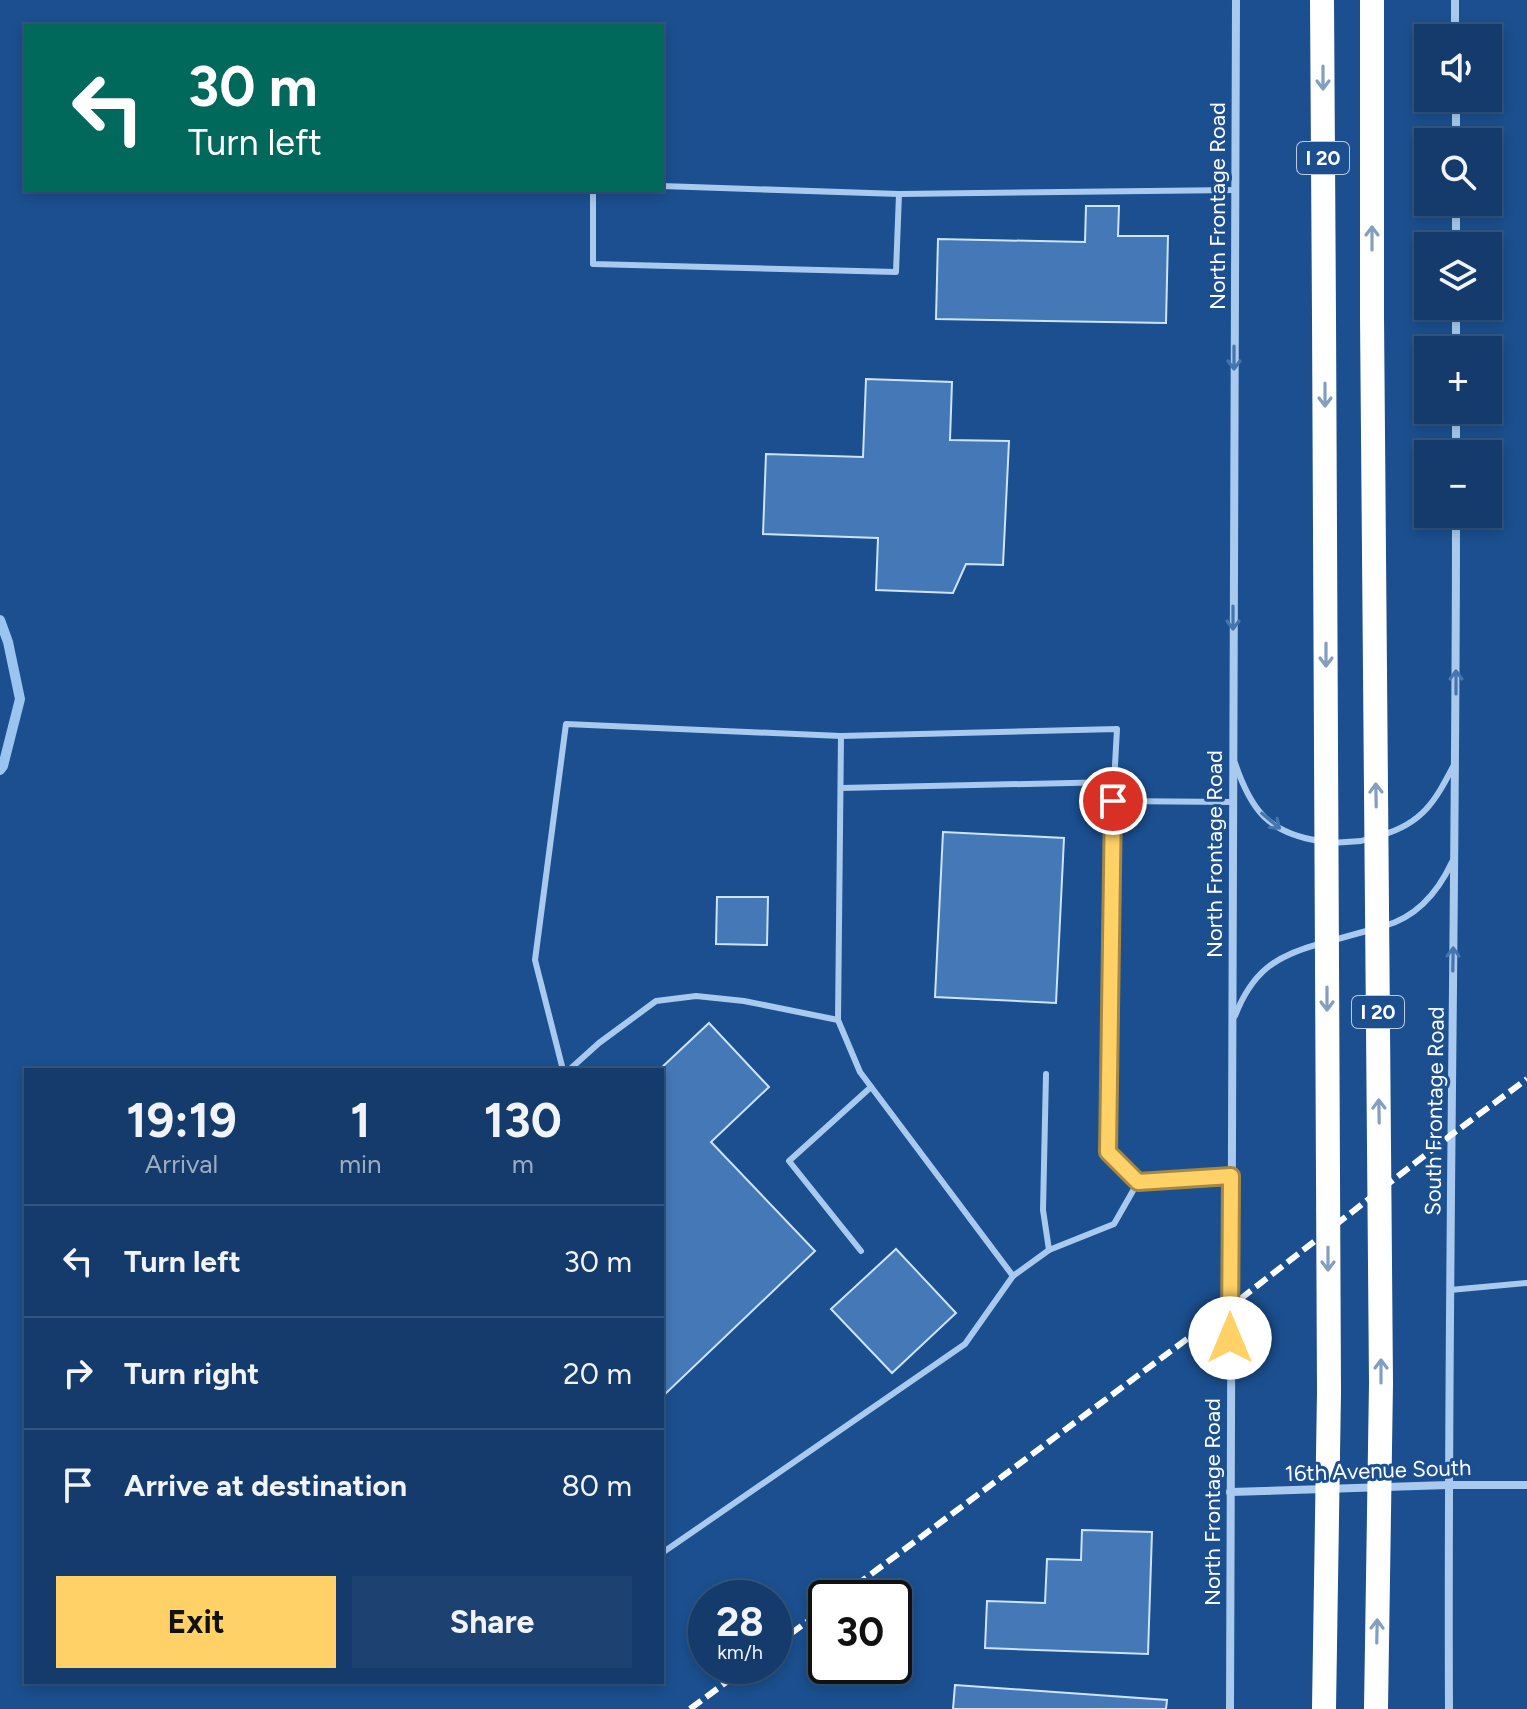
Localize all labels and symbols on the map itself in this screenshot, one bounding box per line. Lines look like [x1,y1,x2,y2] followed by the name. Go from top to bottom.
[1315,64,1331,91] one-way arrow
[1204,102,1231,310] street label: North Frontage Road
[1297,142,1349,174] road number: I 20
[1364,225,1380,252] one-way arrow
[1226,344,1242,371] one-way arrow
[1317,381,1333,408] one-way arrow
[1225,604,1241,631] one-way arrow
[1318,641,1334,668] one-way arrow
[1448,669,1464,696] one-way arrow
[1201,750,1228,958] street label: North Frontage Road
[1079,767,1147,835] pin
[1368,782,1384,809] one-way arrow
[1260,812,1281,830] one-way arrow
[1446,946,1461,973] one-way arrow
[1319,985,1335,1012] one-way arrow
[1352,996,1404,1028] road number: I 20
[1419,1006,1450,1216] street label: South Frontage Road
[1371,1098,1387,1125] one-way arrow
[1320,1245,1336,1272] one-way arrow
[1188,1296,1272,1380] position arrow
[1373,1358,1389,1385] one-way arrow
[1199,1398,1226,1606] street label: North Frontage Road
[1284,1454,1472,1487] street label: 16th Avenue South
[808,1580,912,1684] speed limit sign: 30
[1369,1618,1385,1645] one-way arrow

